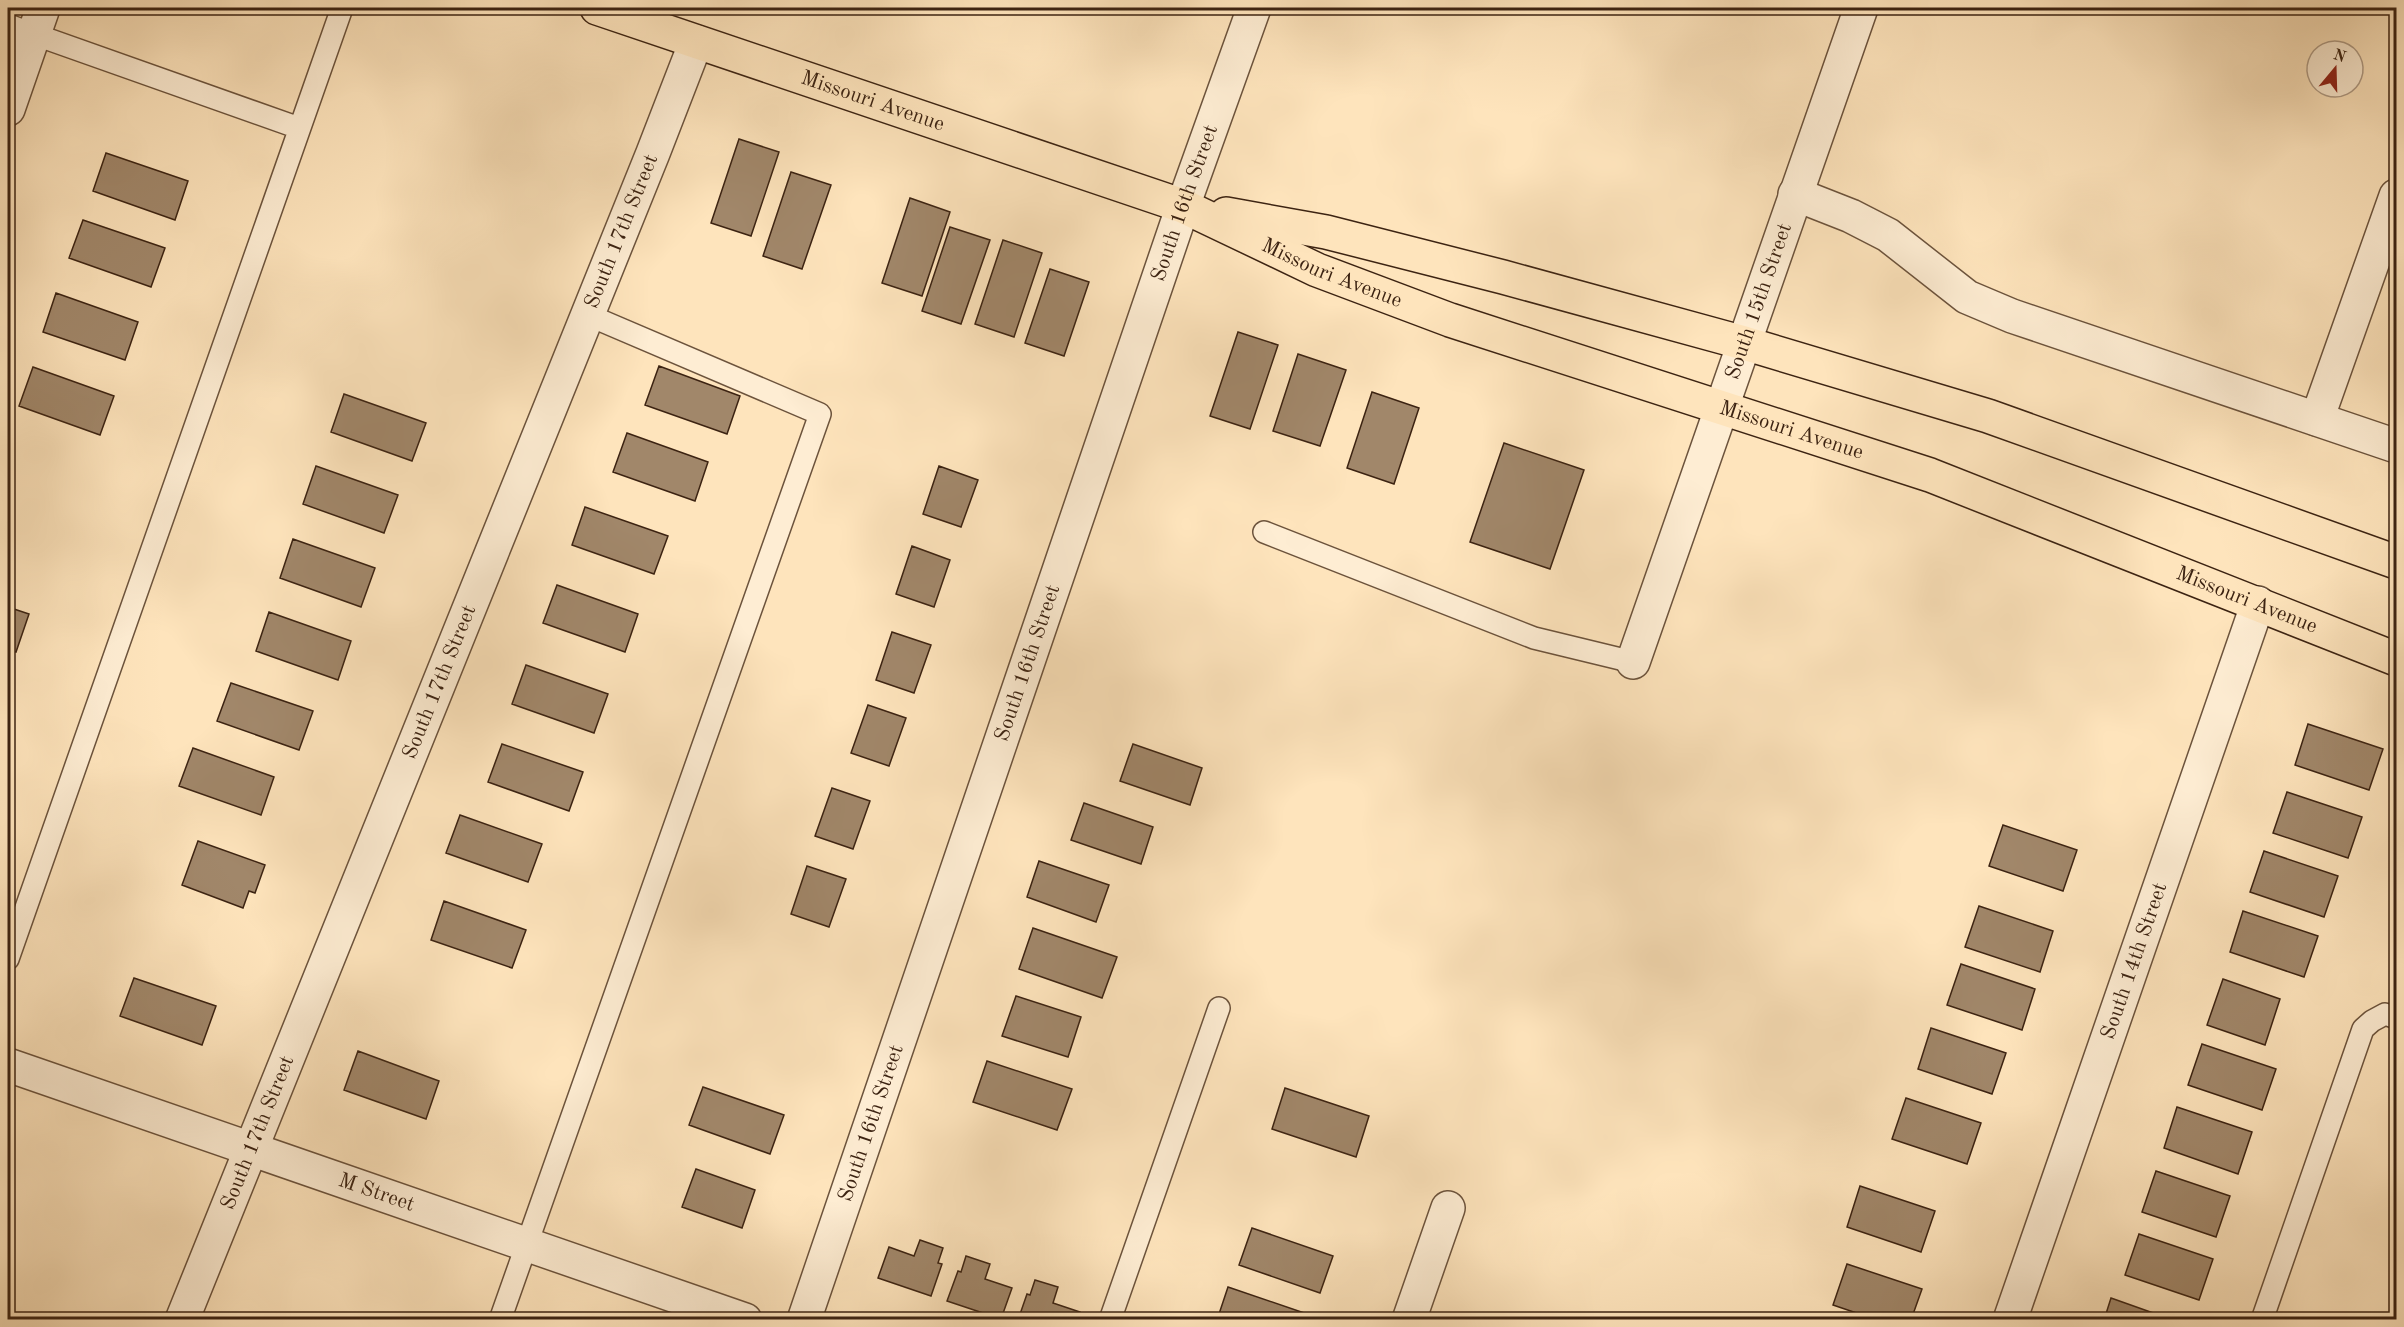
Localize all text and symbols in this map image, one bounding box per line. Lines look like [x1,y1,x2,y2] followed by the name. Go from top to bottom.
[2305,39,2365,99] north arrow
[2331,47,2348,67] text: N
[798,67,947,135] street label: Missouri Avenue
[1148,122,1222,284] street label: South 16th Street
[581,151,662,311] street label: South 17th Street
[1722,220,1796,382] street label: South 15th Street
[1258,235,1405,311] street label: Missouri Avenue
[1717,397,1866,463] street label: Missouri Avenue
[2173,563,2320,637] street label: Missouri Avenue
[991,582,1064,744] street label: South 16th Street
[399,602,480,762] street label: South 17th Street
[2097,880,2171,1042] street label: South 14th Street
[835,1042,907,1204] street label: South 16th Street
[217,1053,298,1213] street label: South 17th Street
[336,1170,417,1215] street label: M Street

